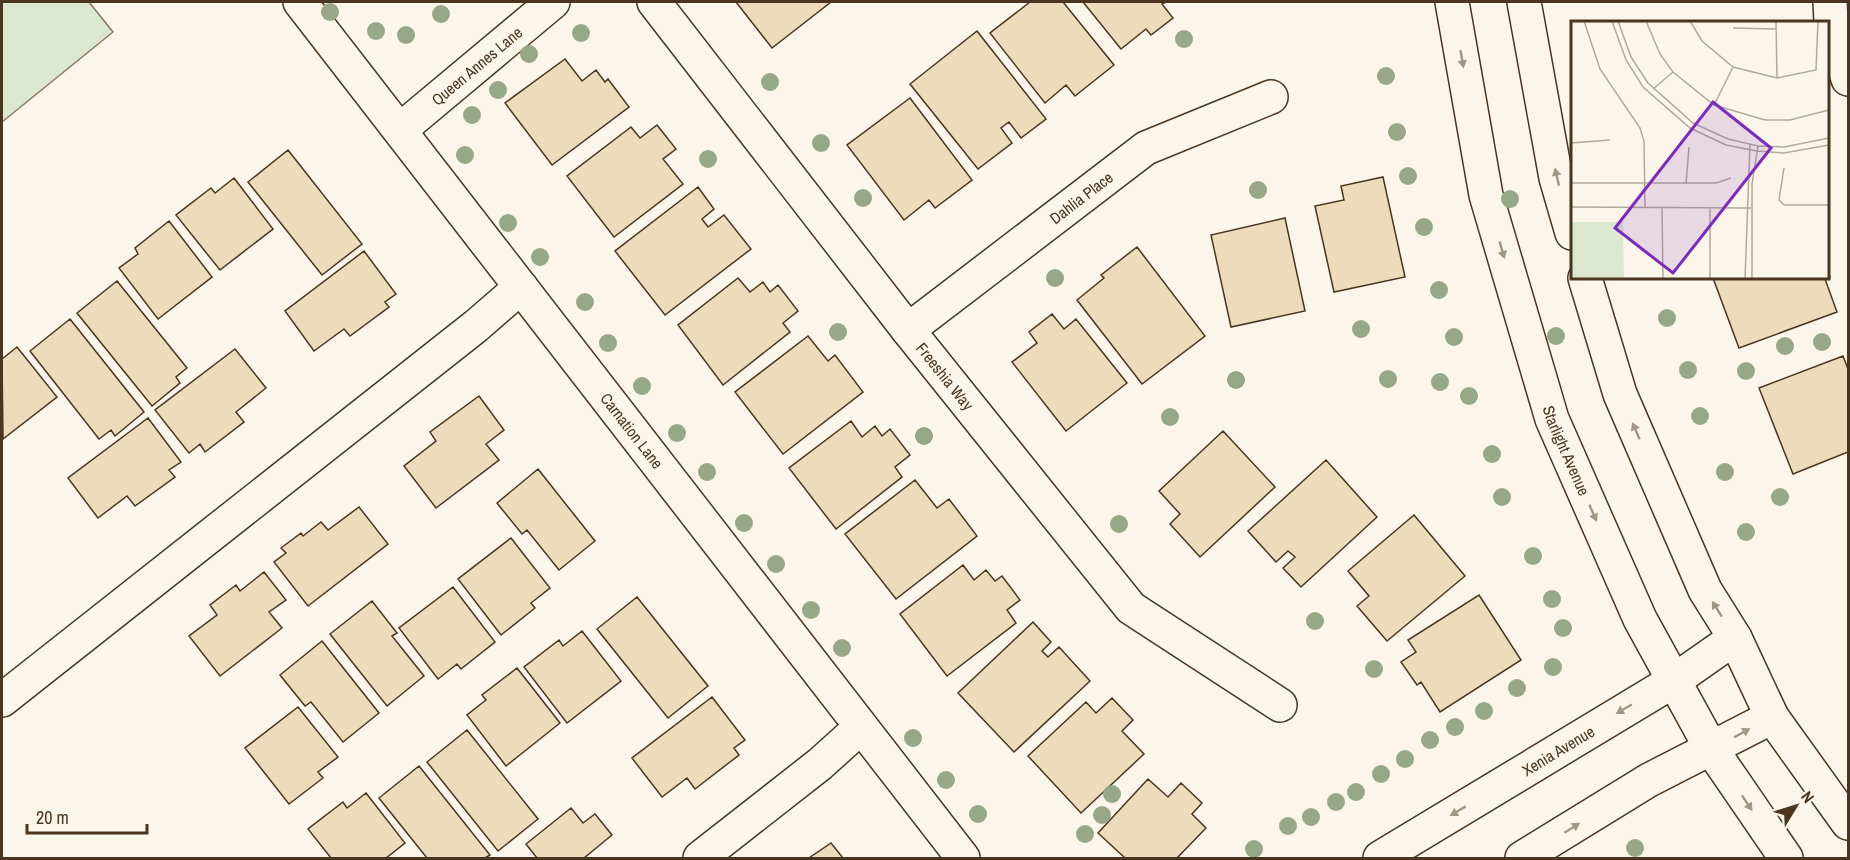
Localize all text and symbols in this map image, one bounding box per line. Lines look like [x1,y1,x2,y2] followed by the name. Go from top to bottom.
[427,21,527,110] street label: Queen Annes Lane
[1571,21,1829,279] inset map
[1458,50,1467,69] one-way arrow
[1045,166,1117,229] street label: Dahlia Place
[1551,168,1561,186] one-way arrow
[1498,241,1507,259] one-way arrow
[911,338,979,415] street label: Freeshia Way
[595,388,668,473] street label: Carnation Lane
[1538,403,1595,499] street label: Starlight Avenue
[1631,422,1641,440] one-way arrow
[1588,504,1598,522] one-way arrow
[1711,601,1722,617] one-way arrow
[1615,704,1632,714] one-way arrow
[1518,720,1599,781] street label: Xenia Avenue
[1734,728,1751,738] one-way arrow
[1766,776,1826,836] north arrow
[1796,786,1819,807] text: N
[1741,795,1753,811] one-way arrow
[27,797,147,835] scale bar
[36,805,69,830] text: 20 m
[1450,805,1466,816] one-way arrow
[1564,822,1580,833] one-way arrow

